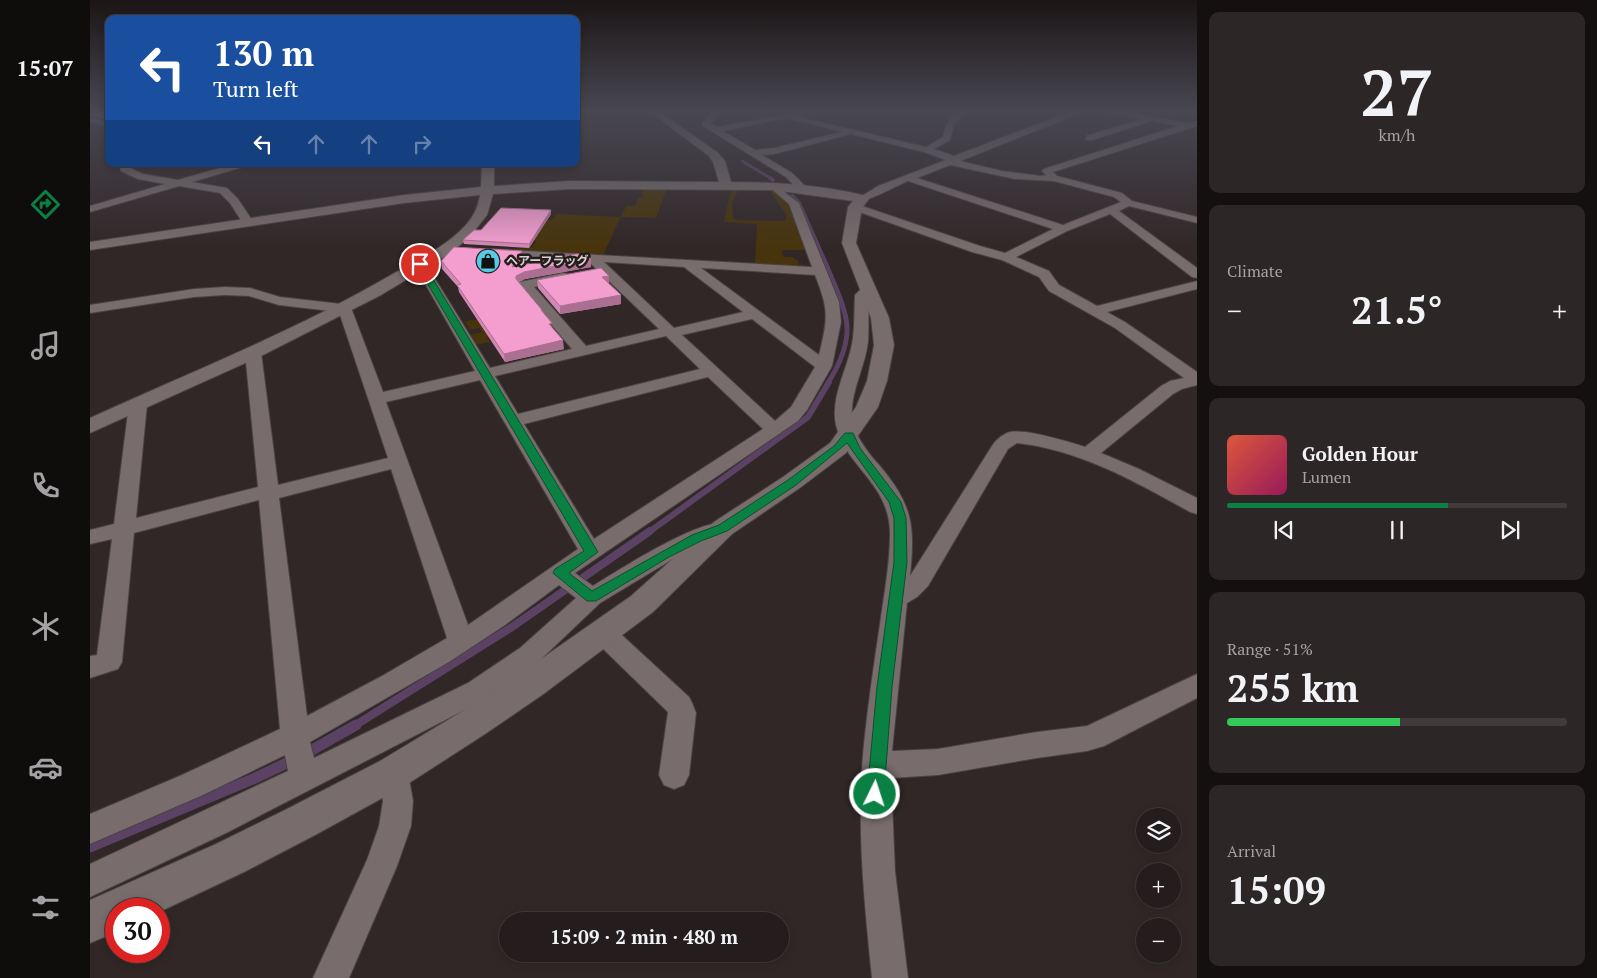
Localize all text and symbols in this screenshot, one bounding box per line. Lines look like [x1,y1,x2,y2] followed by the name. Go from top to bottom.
[213,30,314,76] text: 130 m
[130,35,195,100] icon: left
[1360,48,1434,135] text: 27
[16,53,74,82] text: 15:07
[213,74,299,103] text: Turn left
[1379,124,1415,146] text: km/h
[249,130,277,158] icon: left
[302,130,330,158] icon: ahead
[355,130,383,158] icon: ahead
[408,130,436,158] icon: right
[28,187,63,222] icon: directions
[399,243,441,285] pin
[475,248,501,274] shop icon: ヘアーフラッグ
[406,250,434,278] icon: arrive
[506,253,589,268] place label: ヘアーフラッグ
[1227,260,1283,282] text: Climate
[1351,285,1443,335] text: 21.5°
[1227,292,1242,329] text: −
[1552,292,1567,329] text: +
[28,328,63,363] icon: music
[1302,441,1418,466] text: Golden Hour
[1302,466,1351,488] text: Lumen
[28,468,63,503] icon: phone
[1270,516,1298,544] icon: previous
[1383,516,1411,544] icon: pause
[1496,516,1524,544] icon: next
[28,609,63,644] icon: climate
[1227,638,1313,660] text: Range · 51%
[1227,663,1359,713] text: 255 km
[28,750,63,785] icon: car
[848,767,900,819] position arrow
[1136,808,1181,963] map controls
[1136,808,1181,853] button: layers
[1227,840,1276,862] text: Arrival
[1136,863,1181,908] button: +
[1227,865,1326,915] text: 15:09
[28,890,63,925] icon: filters
[105,898,170,963] speed limit sign: 30
[1136,918,1181,963] button: −
[550,924,738,949] text: 15:09 · 2 min · 480 m

